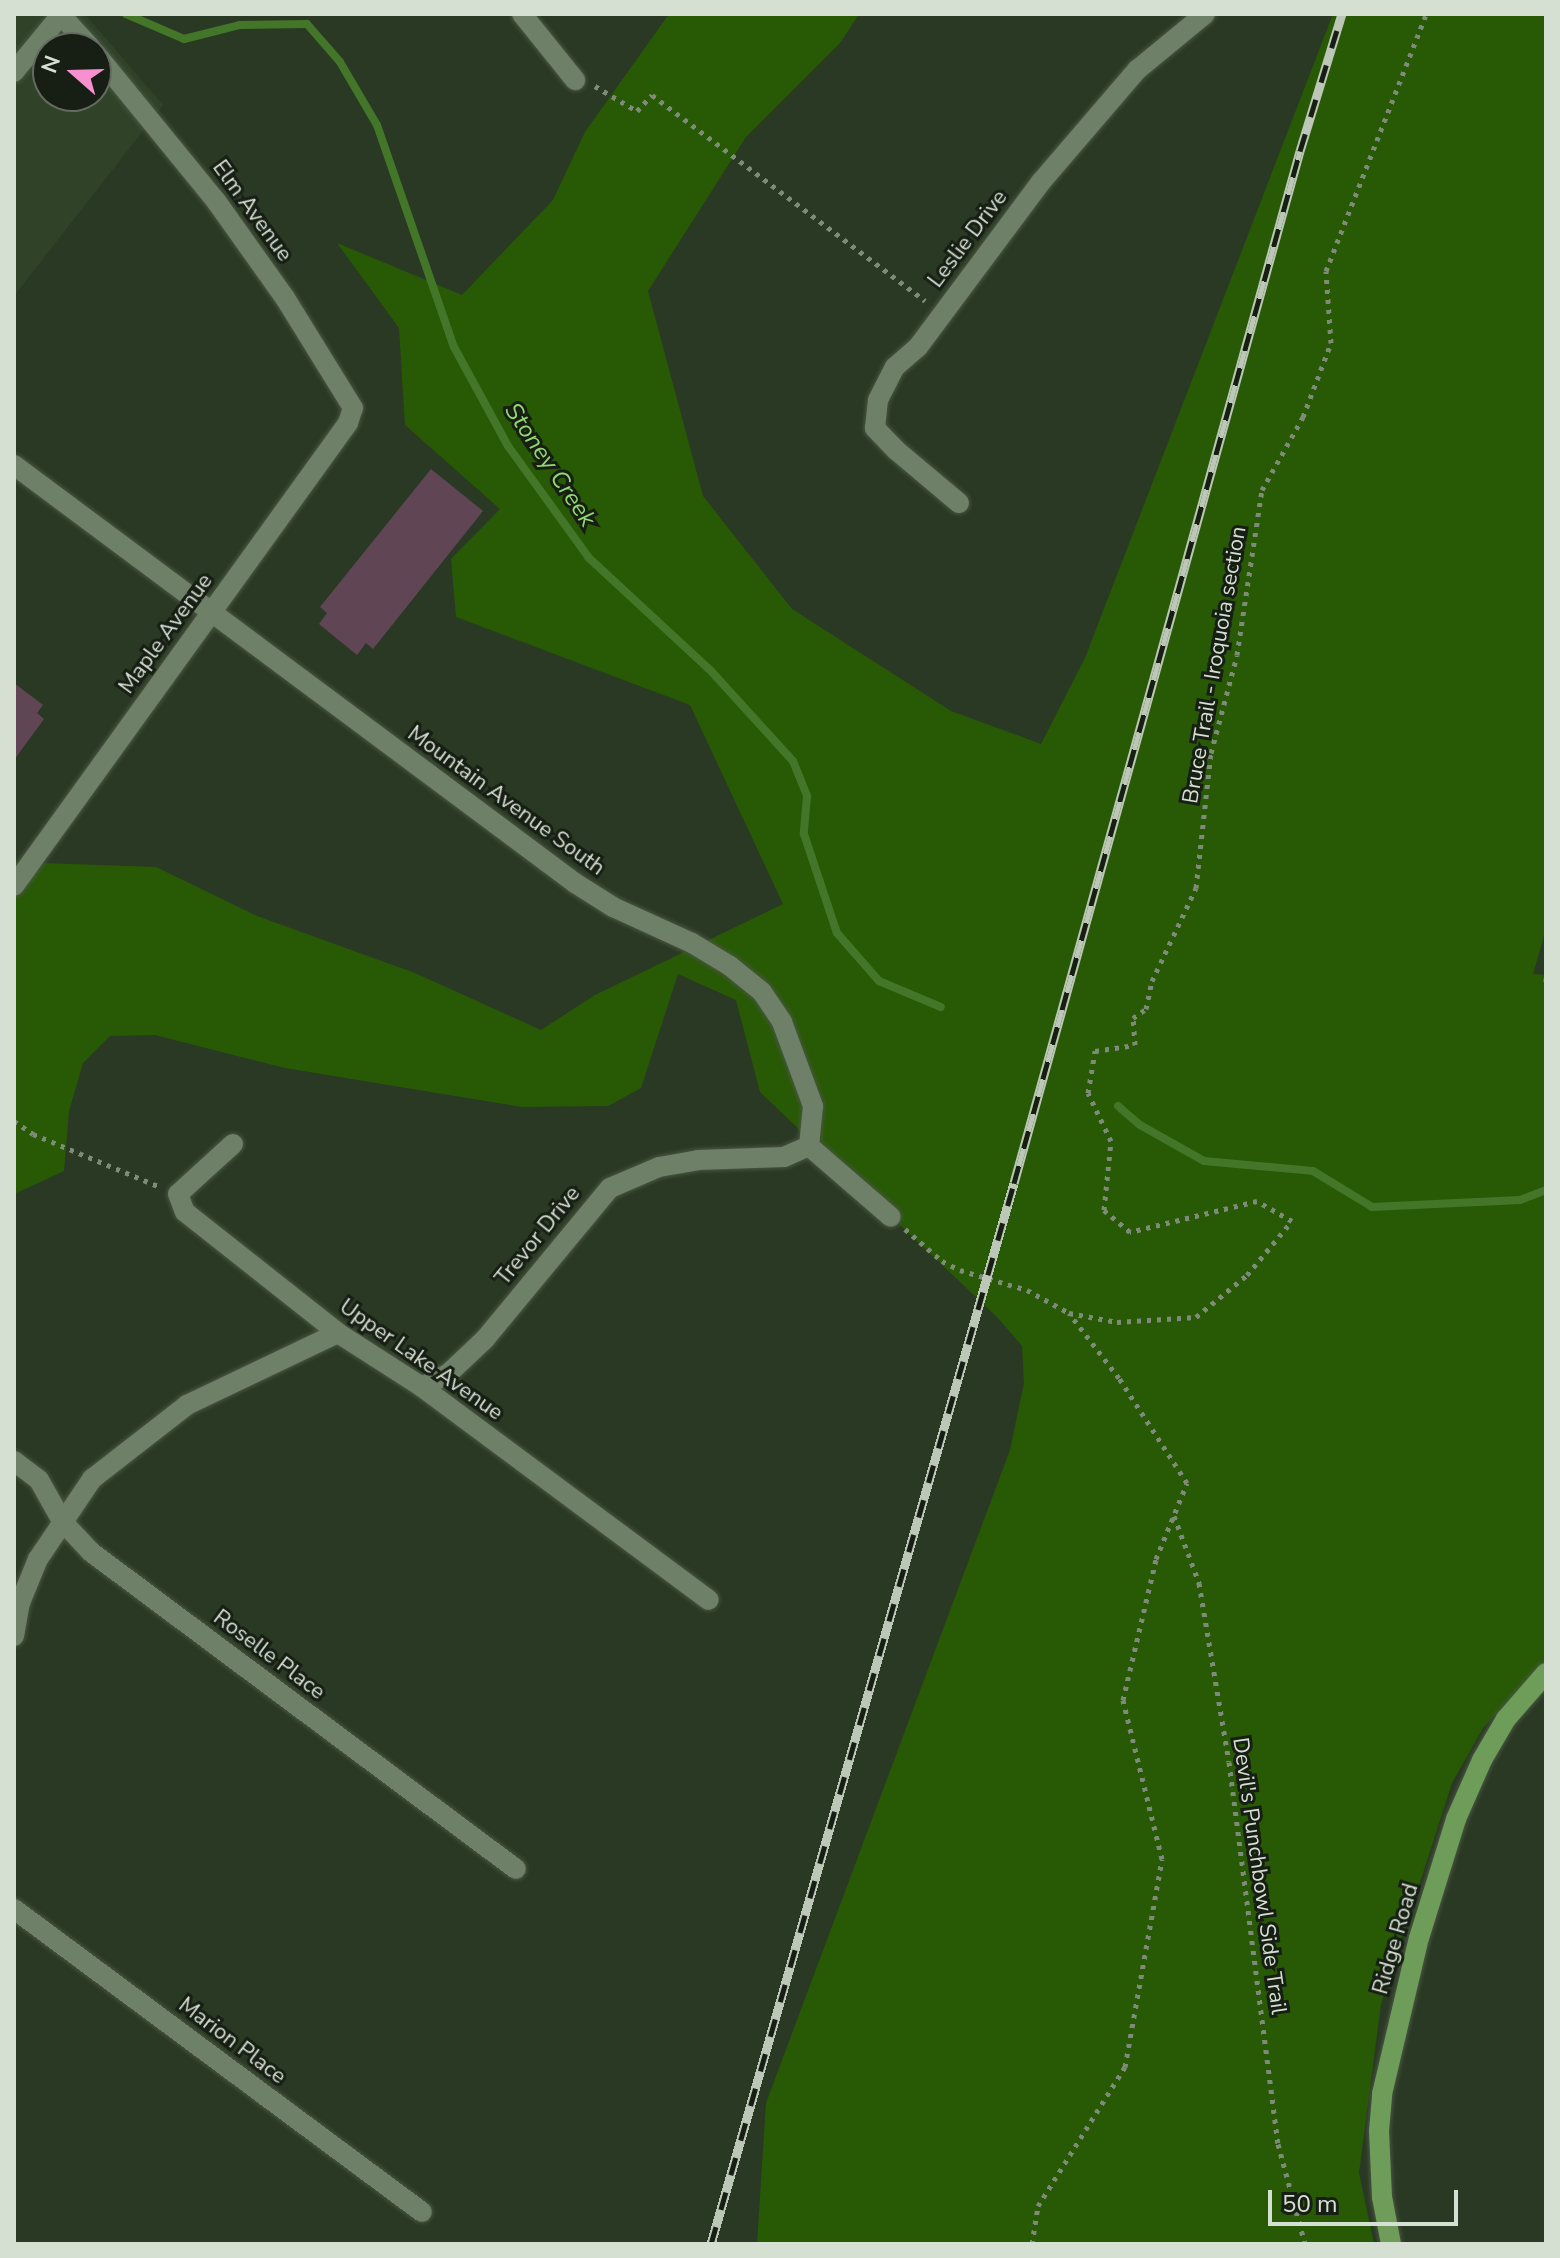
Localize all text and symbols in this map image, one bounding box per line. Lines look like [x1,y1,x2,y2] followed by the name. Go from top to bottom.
[32,32,112,112] north arrow
[34,52,68,77] text: N
[206,155,298,267] street label: Elm Avenue
[923,185,1013,293] street label: Leslie Drive
[498,398,602,532] water label: Stoney Creek
[1178,524,1252,806] street label: Bruce Trail - Iroquoia section
[114,569,218,699] street label: Maple Avenue
[402,721,610,881] street label: Mountain Avenue South
[490,1181,586,1291] street label: Trevor Drive
[334,1294,508,1426] street label: Upper Lake Avenue
[208,1604,330,1706] street label: Roselle Place
[1226,1736,1292,2016] street label: Devil's Punchbowl Side Trail
[1368,1881,1424,1997] street label: Ridge Road
[173,1992,291,2090] street label: Marion Place
[1272,2174,1462,2224] scale bar
[1282,2188,1338,2220] text: 50 m

